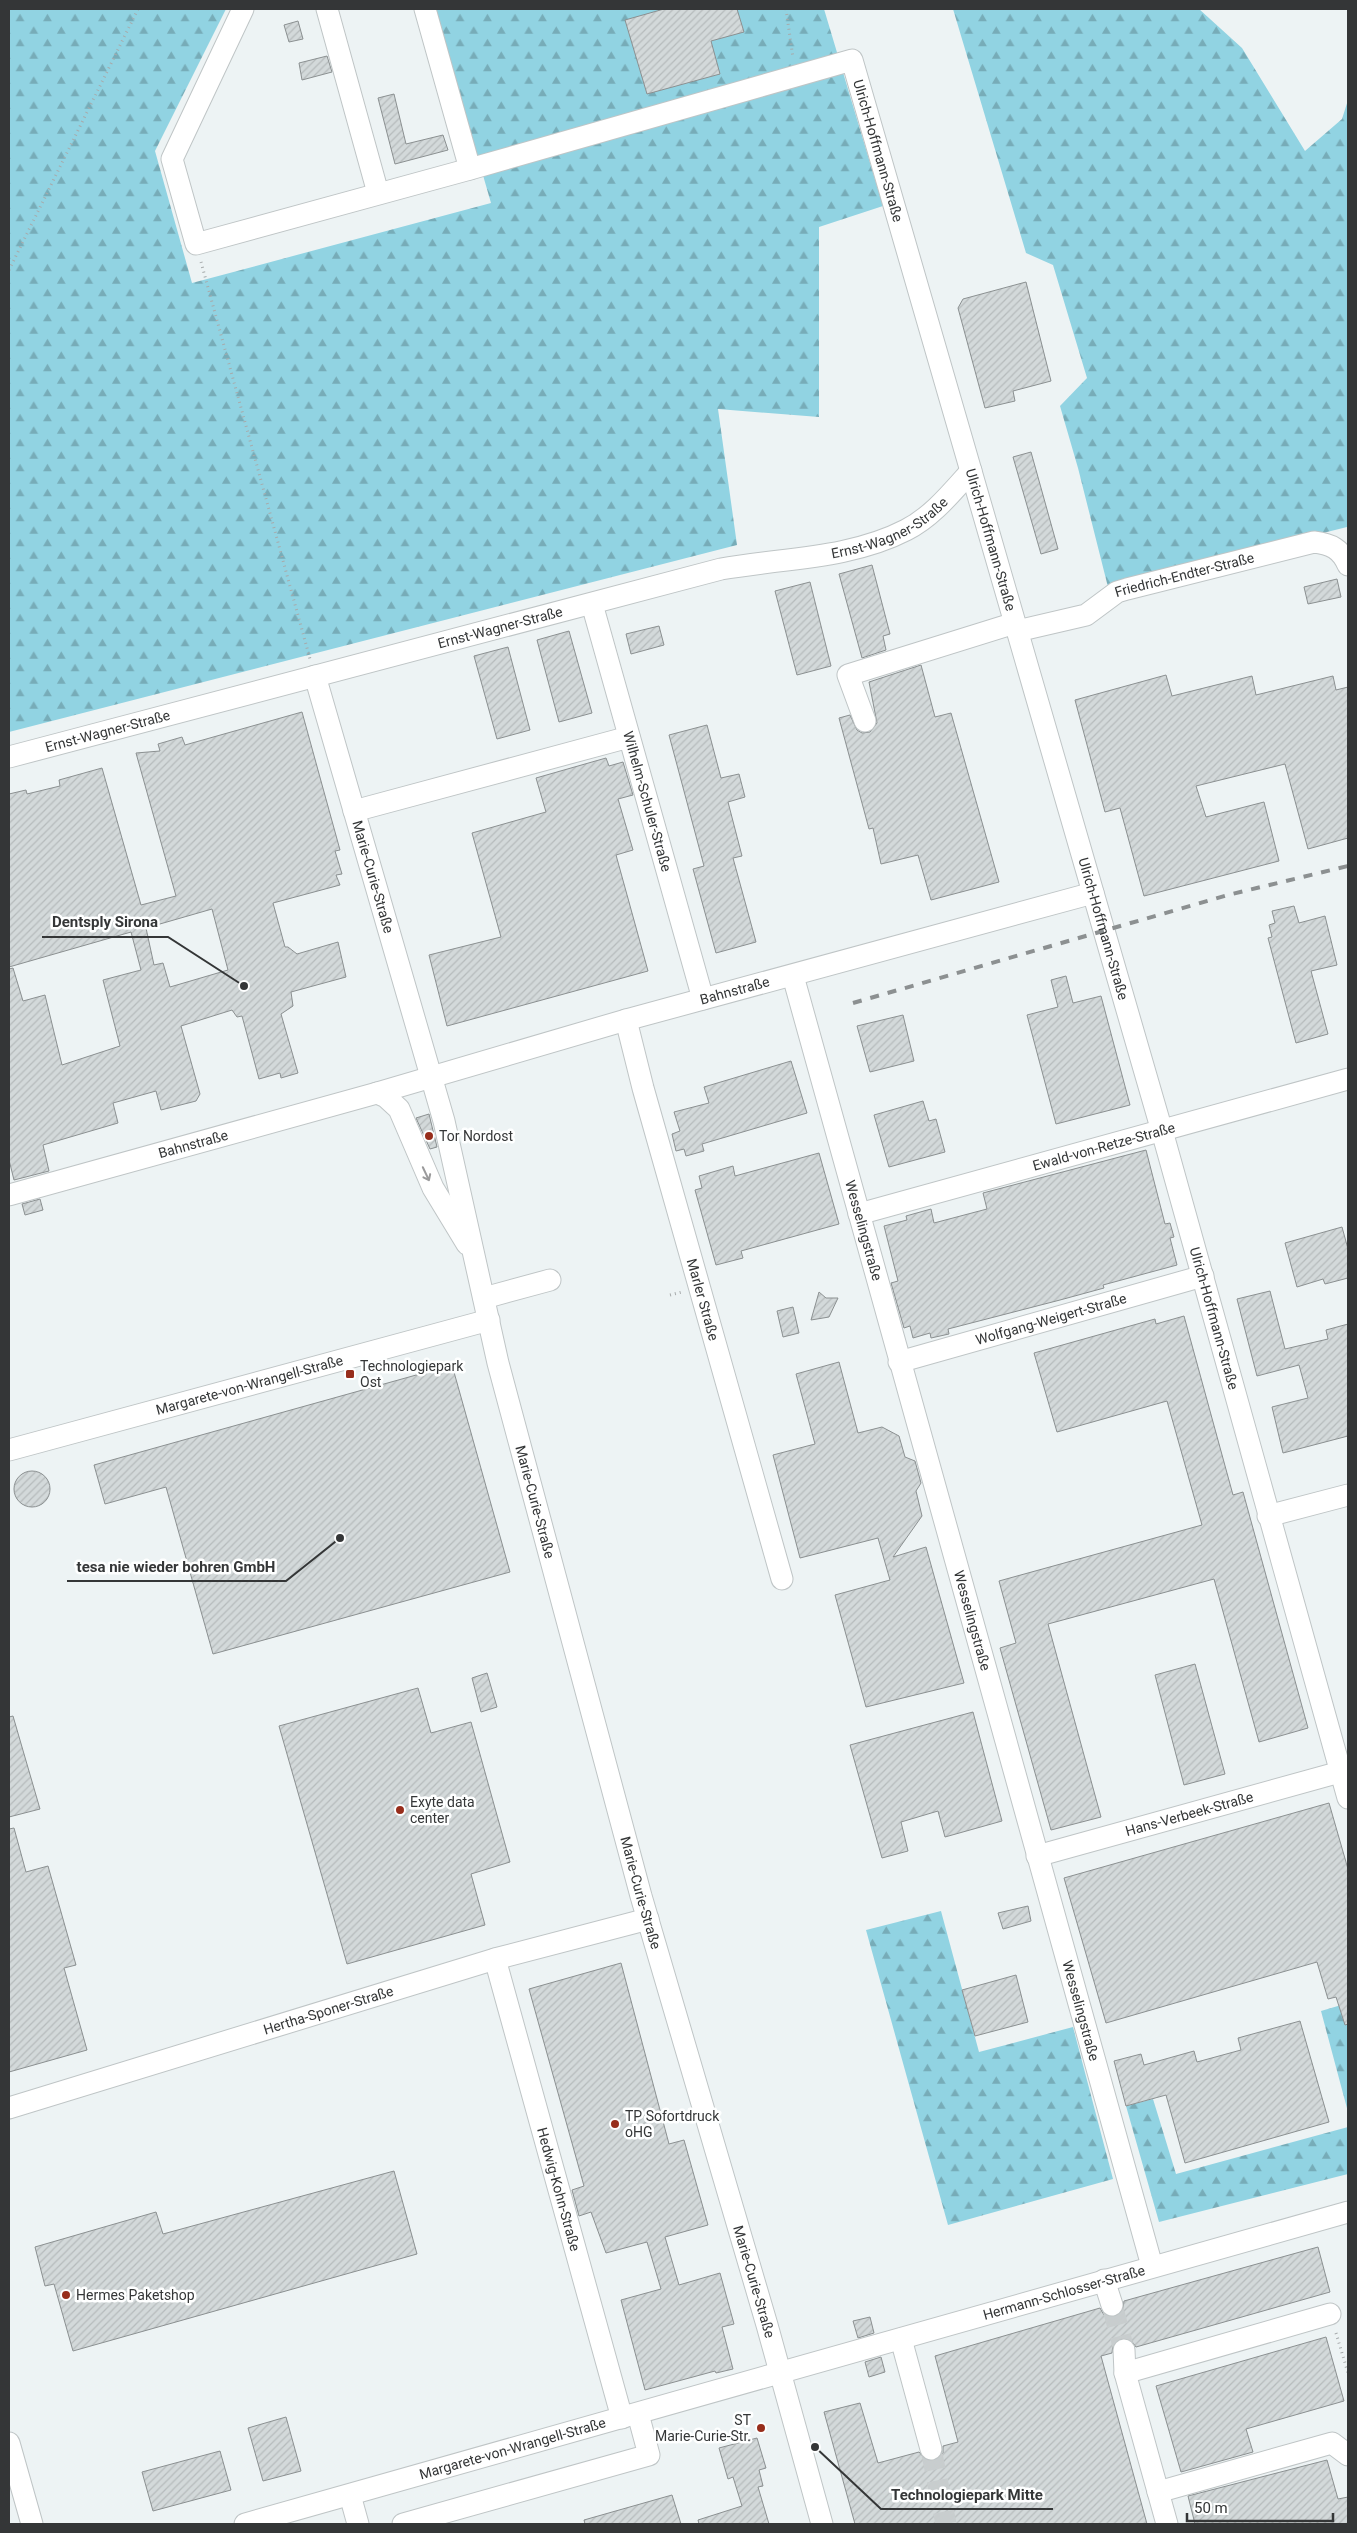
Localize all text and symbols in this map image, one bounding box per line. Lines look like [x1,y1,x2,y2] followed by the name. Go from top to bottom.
[850,78,906,224] street label: Ulrich-Hoffmann-Straße
[963,467,1019,613] street label: Ulrich-Hoffmann-Straße
[830,494,951,562] street label: Ernst-Wagner-Straße
[1113,549,1256,600] street label: Friedrich-Endter-Straße
[436,603,564,651] street label: Ernst-Wagner-Straße
[43,707,172,755] street label: Ernst-Wagner-Straße
[620,729,675,873] street label: Wilhelm-Schuler-Straße
[349,819,397,935] street label: Marie-Curie-Straße
[1075,856,1132,1002] street label: Ulrich-Hoffmann-Straße
[42,907,168,937] callout: Dentsply Sirona
[52,913,158,931] text: Dentsply Sirona
[698,973,771,1008] street label: Bahnstraße
[1031,1119,1177,1174] street label: Ewald-von-Retze-Straße
[156,1127,230,1161] street label: Bahnstraße
[439,1128,514,1144] place label: Tor Nordost
[423,1130,435,1142] marker: Tor Nordost
[421,1167,431,1182] one-way arrow
[842,1178,885,1282] street label: Wesselingstraße
[1187,1245,1242,1391] street label: Ulrich-Hoffmann-Straße
[684,1257,722,1342] street label: Marler Straße
[974,1290,1128,1348] street label: Wolfgang-Weigert-Straße
[154,1352,345,1418] street label: Margarete-von-Wrangell-Straße
[360,1358,464,1390] place label: Technologiepark Ost
[344,1368,356,1380] marker: Technologiepark Ost
[512,1444,558,1560] street label: Marie-Curie-Straße
[67,1551,286,1581] callout: tesa nie wieder bohren GmbH
[77,1558,275,1576] text: tesa nie wieder bohren GmbH
[951,1568,994,1673] street label: Wesselingstraße
[1124,1788,1255,1839] street label: Hans-Verbeek-Straße
[410,1794,475,1826] place label: Exyte data center
[394,1804,406,1816] marker: Exyte data center
[617,1835,664,1951] street label: Marie-Curie-Straße
[1059,1959,1103,2063] street label: Wesselingstraße
[261,1983,395,2038] street label: Hertha-Sponer-Straße
[625,2108,720,2140] place label: TP Sofortdruck oHG
[609,2118,621,2130] marker: TP Sofortdruck oHG
[534,2126,583,2253] street label: Hedwig-Kohn-Straße
[730,2223,778,2340] street label: Marie-Curie-Straße
[981,2262,1147,2323] street label: Hermann-Schlosser-Straße
[76,2287,195,2303] place label: Hermes Paketshop
[60,2289,72,2301] marker: Hermes Paketshop
[655,2412,752,2444] place label: ST Marie-Curie-Str.
[417,2414,608,2482] street label: Margarete-von-Wrangell-Straße
[755,2422,767,2434] marker: ST Marie-Curie-Str.
[881,2479,1053,2509] callout: Technologiepark Mitte
[891,2486,1043,2504] text: Technologiepark Mitte
[1187,2490,1333,2522] scale bar
[1194,2499,1228,2517] text: 50 m

